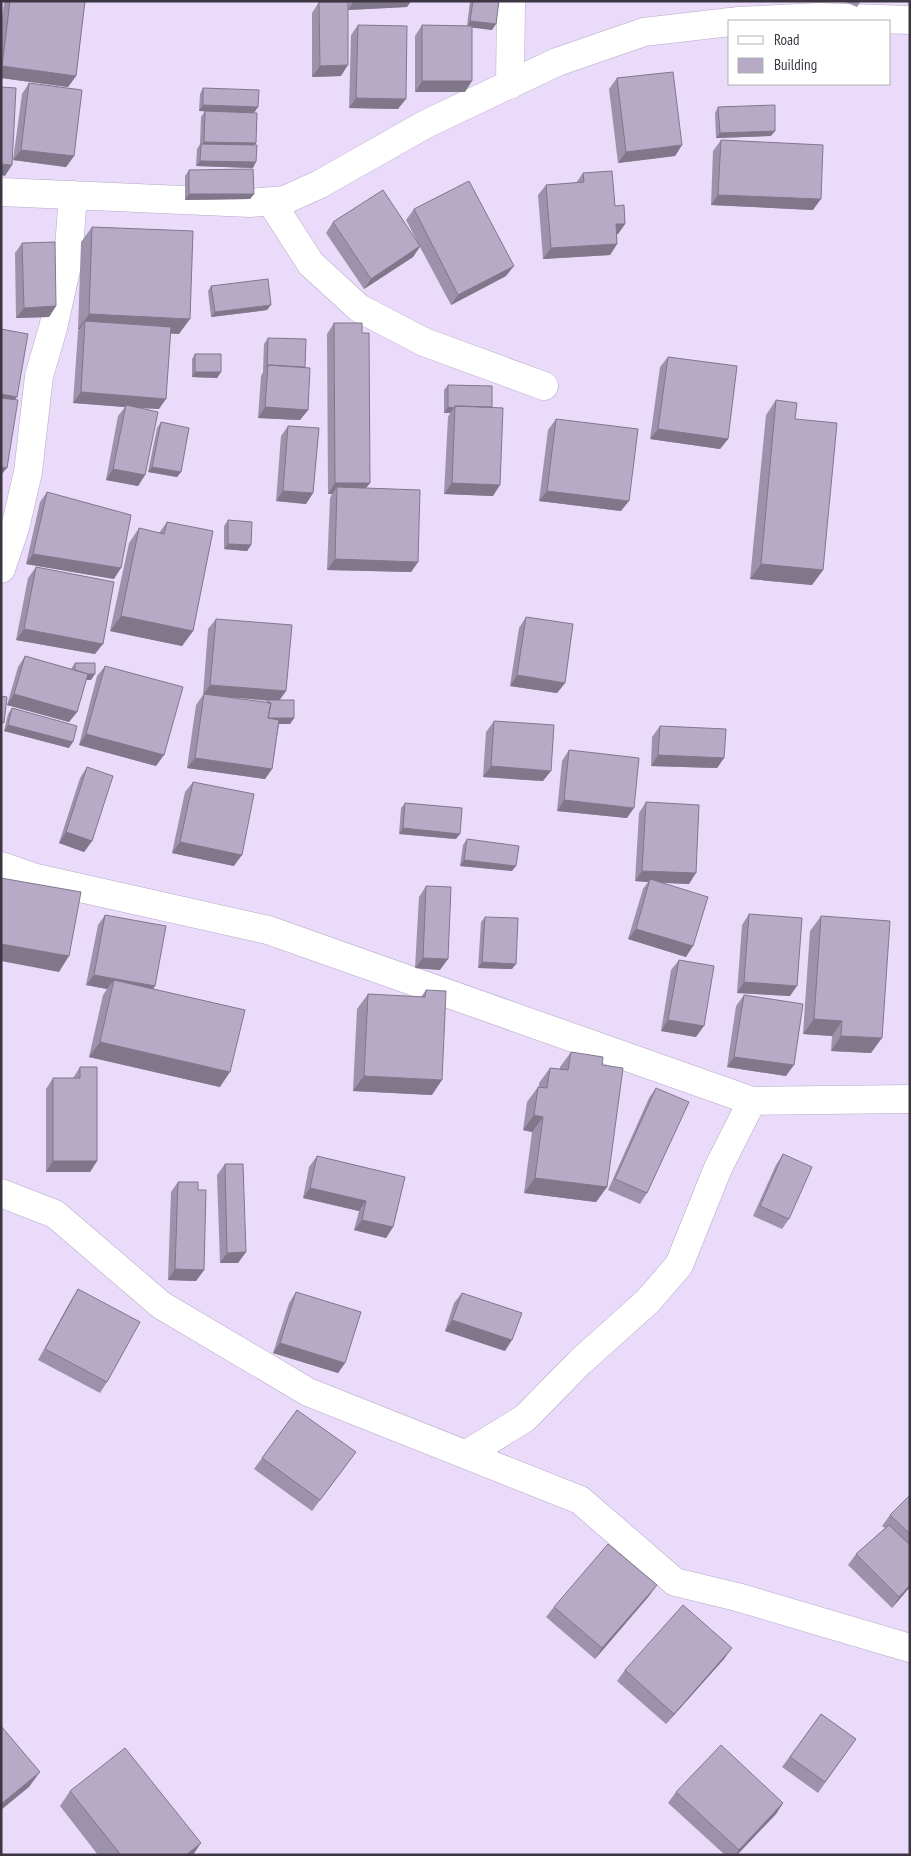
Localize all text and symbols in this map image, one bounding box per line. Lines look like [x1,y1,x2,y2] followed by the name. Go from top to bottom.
[728,20,891,85] legend
[774,30,800,49] text: Road
[774,55,817,74] text: Building

